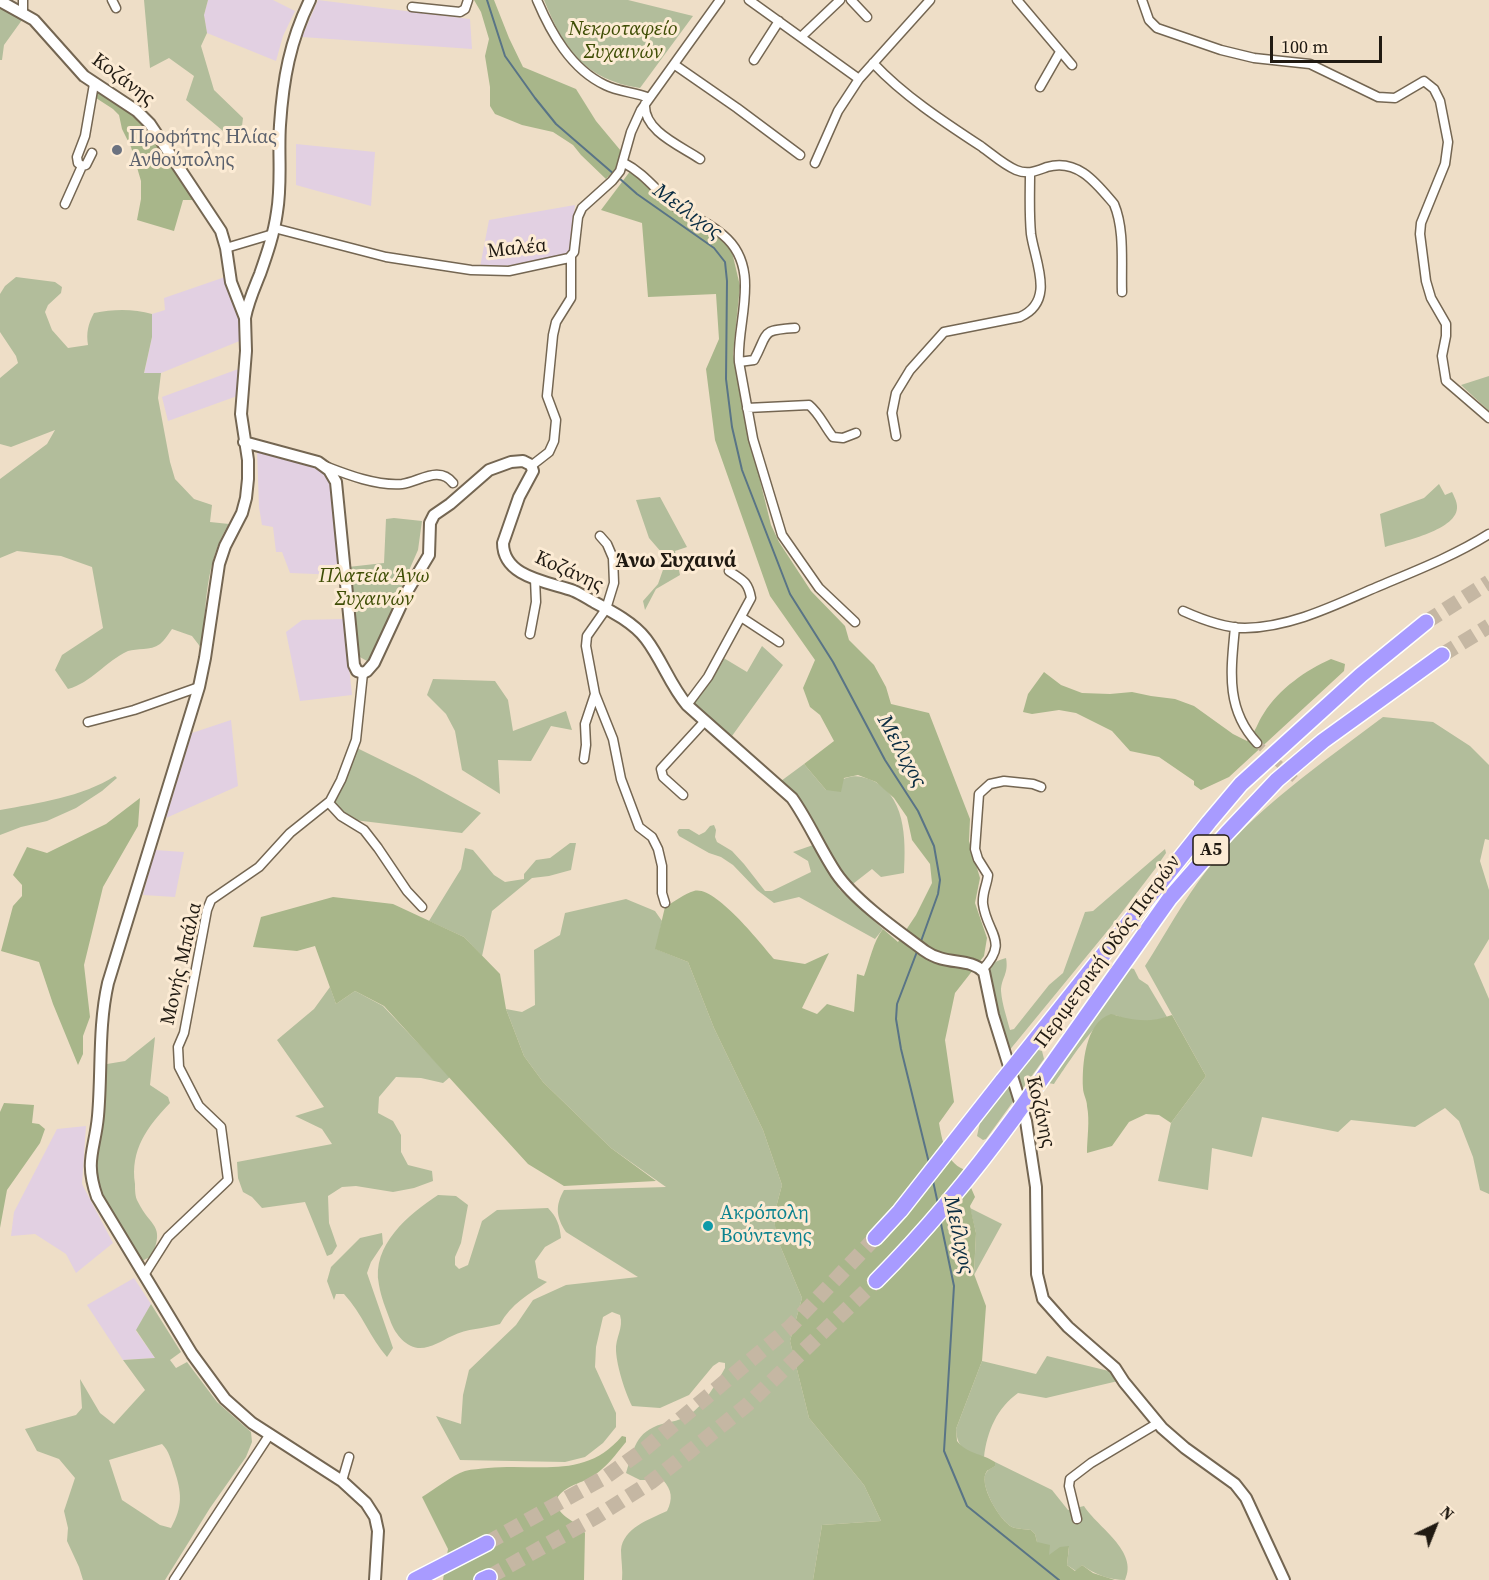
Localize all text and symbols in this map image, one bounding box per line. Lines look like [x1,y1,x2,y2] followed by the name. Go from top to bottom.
[569,18,677,65] park label: Νεκροταφείο Συχαινών
[1273,24,1386,62] scale bar
[1281,34,1328,59] text: 100 m
[87,49,159,111] street label: Κοζάνης
[129,126,277,173] place label: Προφήτης Ηλίας Ανθούπολης
[110,143,124,157] marker: Προφήτης Ηλίας Ανθούπολης
[648,179,726,245] water label: Μείλιχος
[486,234,548,264] street label: Μαλέα
[531,546,607,598] street label: Κοζάνης
[616,549,736,575] district label: Άνω Συχαινά
[319,565,429,612] park label: Πλατεία Άνω Συχαινών
[871,710,931,792] water label: Μείλιχος
[1193,835,1229,865] road number: Α5
[1030,851,1186,1053] street label: Περιμετρική Οδός Πατρών
[156,900,208,1028] street label: Μονής Μπάλα
[1020,1074,1060,1150] street label: Κοζάνης
[937,1194,979,1276] water label: Μείλιχος
[720,1202,812,1249] place label: Ακρόπολη Βούντενης
[701,1219,715,1233] marker: Ακρόπολη Βούντενης
[1405,1496,1465,1556] north arrow
[1436,1501,1459,1525] text: N

